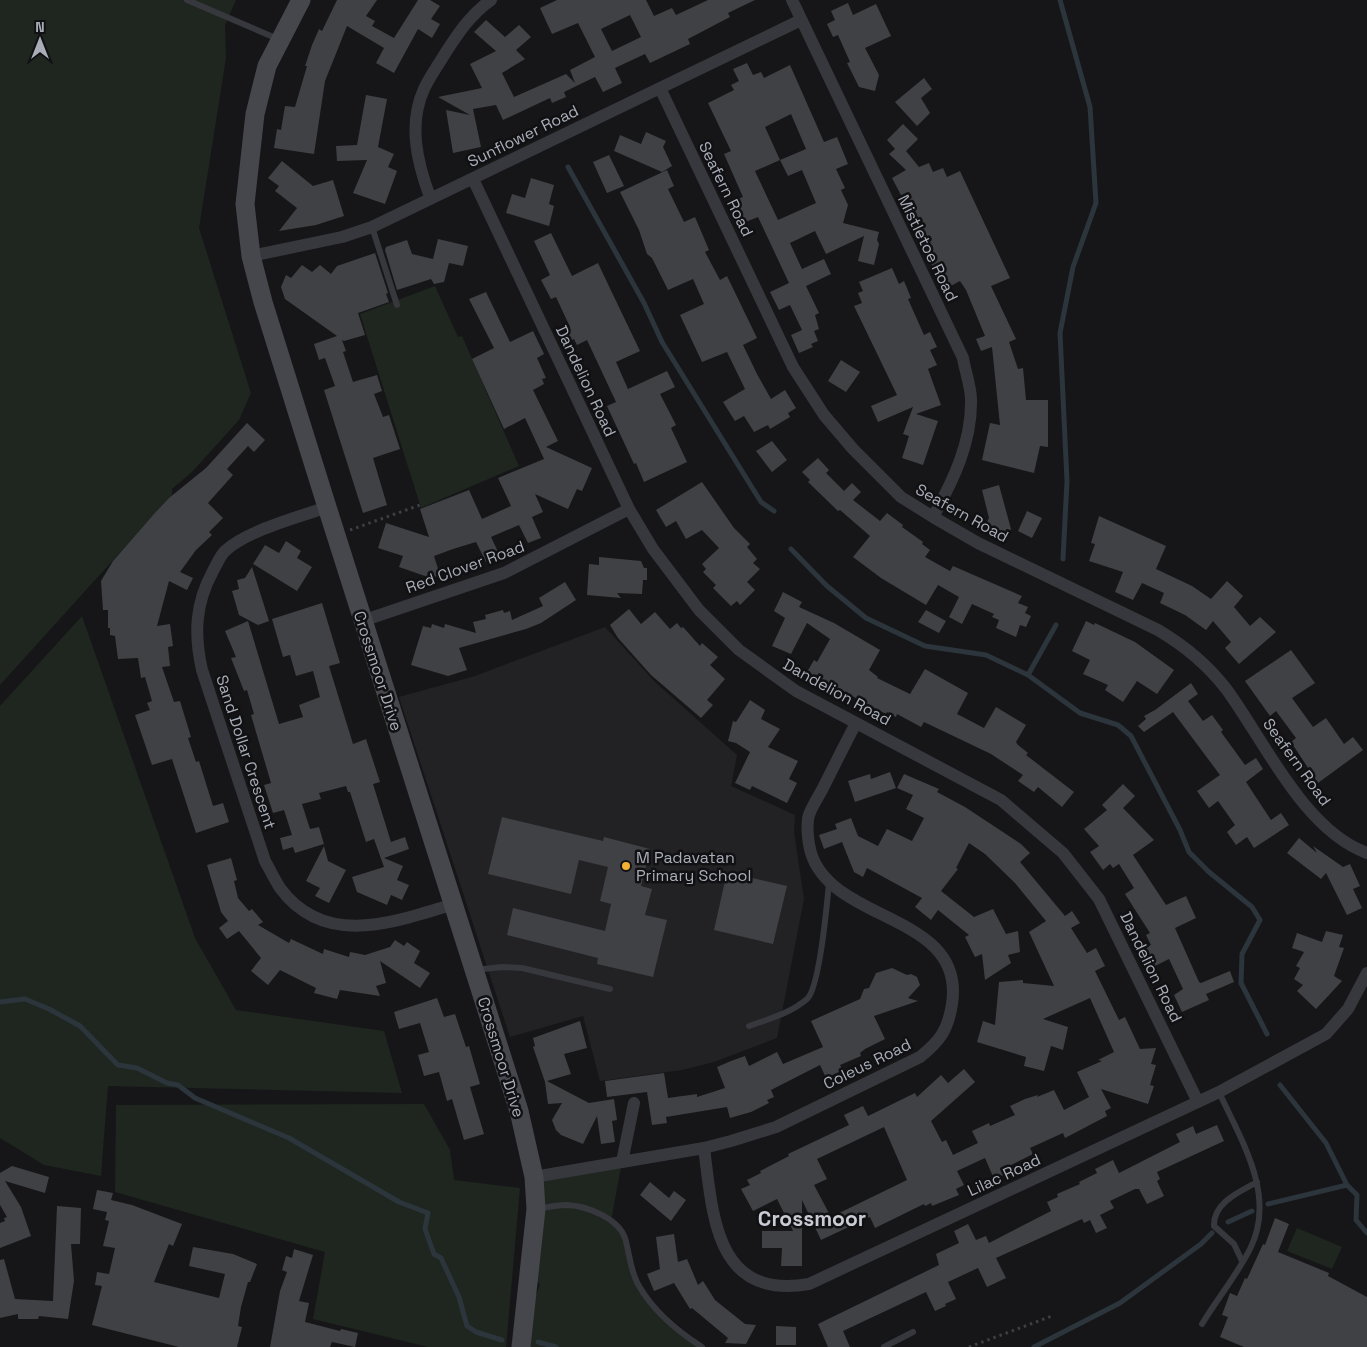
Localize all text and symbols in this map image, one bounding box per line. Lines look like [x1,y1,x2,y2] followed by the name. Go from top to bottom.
[15,15,65,65] north arrow
[35,18,45,36] text: N
[464,100,582,172] street label: Sunflower Road
[694,138,758,240] street label: Seafern Road
[893,191,963,305] street label: Mistletoe Road
[551,322,621,440] street label: Dandelion Road
[912,479,1012,547] street label: Seafern Road
[403,536,527,598] street label: Red Clover Road
[349,608,407,734] street label: Crossmoor Drive
[779,654,895,730] street label: Dandelion Road
[211,672,281,832] street label: Sand Dollar Crescent
[1258,714,1336,810] street label: Seafern Road
[636,847,751,886] place label: M Padavatan Primary School
[620,860,632,872] marker: M Padavatan Primary School
[1115,908,1187,1026] street label: Dandelion Road
[473,994,529,1120] street label: Crossmoor Drive
[820,1034,914,1094] street label: Coleus Road
[964,1149,1044,1201] street label: Lilac Road
[758,1205,866,1232] district label: Crossmoor

